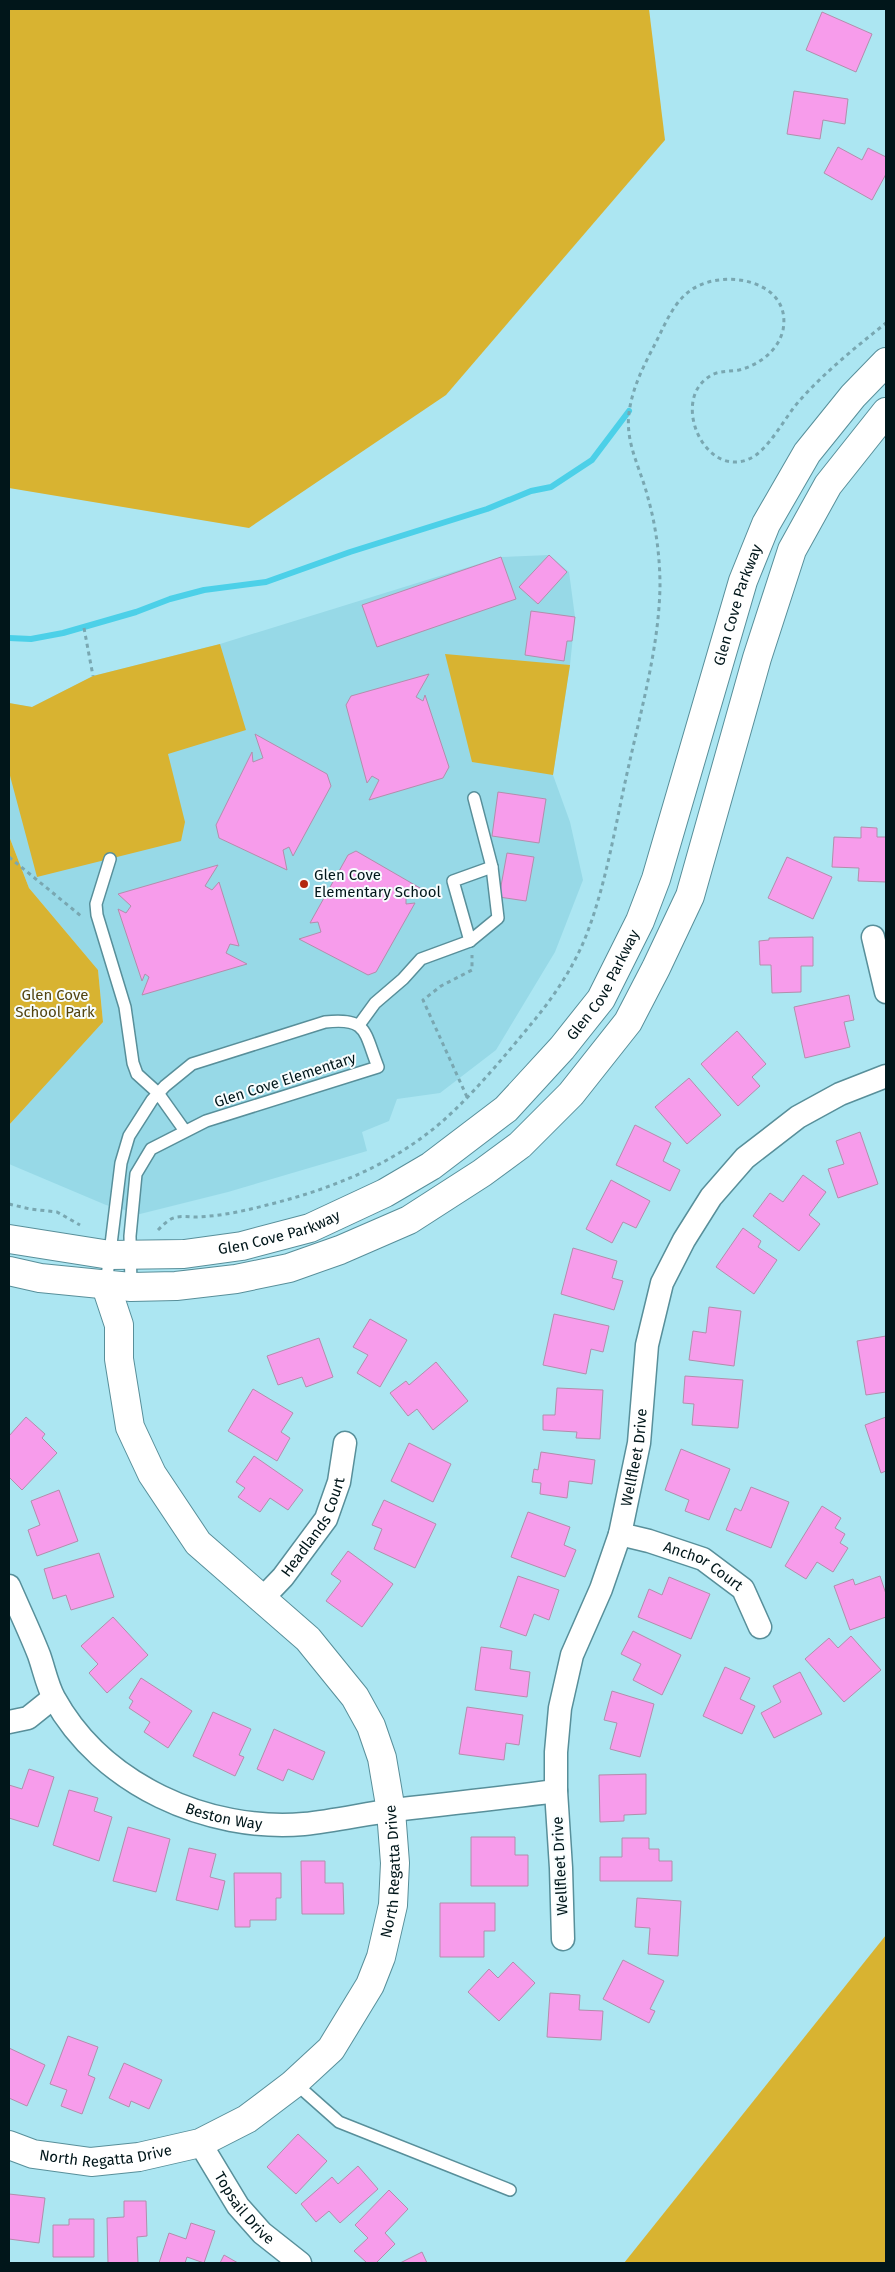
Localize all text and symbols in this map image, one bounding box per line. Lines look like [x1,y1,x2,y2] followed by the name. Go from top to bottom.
[710,541,766,668] street label: Glen Cove Parkway
[314,866,442,901] place label: Glen Cove Elementary School
[298,878,310,890] marker: Glen Cove Elementary School
[563,926,643,1044] street label: Glen Cove Parkway
[15,986,95,1021] park label: Glen Cove School Park
[212,1048,359,1111] street label: Glen Cove Elementary
[217,1206,343,1258] street label: Glen Cove Parkway
[617,1408,651,1508] street label: Wellfleet Drive
[277,1476,349,1580] street label: Headlands Court
[661,1537,747,1595] street label: Anchor Court
[183,1799,264,1833] street label: Beston Way
[377,1804,404,1940] street label: North Regatta Drive
[548,1816,572,1916] street label: Wellfleet Drive
[38,2141,174,2171] street label: North Regatta Drive
[210,2169,278,2248] street label: Topsail Drive

